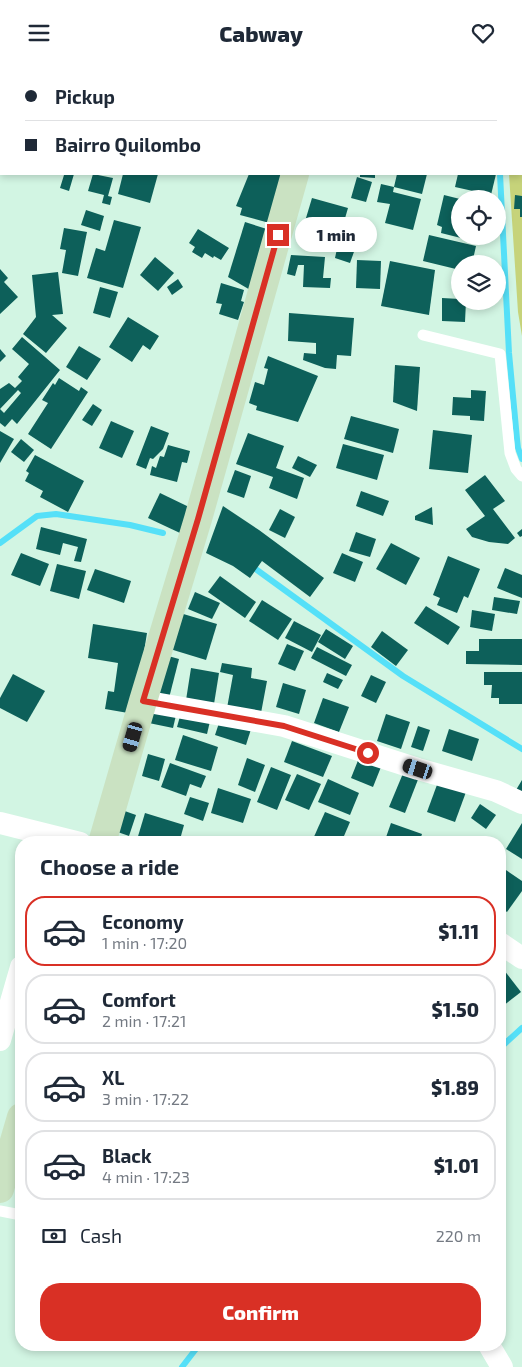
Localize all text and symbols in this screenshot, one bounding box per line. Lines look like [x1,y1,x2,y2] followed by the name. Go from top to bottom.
[25,19,53,47] icon: menu
[469,19,497,47] icon: heart
[219,20,303,46] text: Cabway
[55,85,115,108] text: Pickup
[55,133,201,156] text: Bairro Quilombo
[451,190,506,310] map controls
[451,190,506,245] button: locate
[296,217,378,253] callout: 1 min
[267,224,289,246] route end
[316,225,356,244] text: 1 min
[451,255,506,310] button: layers
[121,721,144,753] car
[357,742,379,764] route start
[401,757,434,781] car
[40,853,179,879] text: Choose a ride
[42,909,87,954] icon: car
[102,910,184,933] text: Economy
[438,920,479,943] text: $1.11
[102,933,187,952] text: 1 min · 17:20
[42,987,87,1032] icon: car
[102,988,176,1011] text: Comfort
[432,998,479,1021] text: $1.50
[102,1011,186,1030] text: 2 min · 17:21
[42,1065,87,1110] icon: car
[102,1066,124,1089] text: XL
[431,1076,479,1099] text: $1.89
[102,1089,189,1108] text: 3 min · 17:22
[42,1143,87,1188] icon: car
[102,1144,152,1167] text: Black
[434,1154,479,1177] text: $1.01
[102,1167,190,1186] text: 4 min · 17:23
[40,1222,68,1250] icon: cash
[80,1224,122,1247] text: Cash
[436,1226,481,1245] text: 220 m
[40,1283,481,1341] button: Confirm

